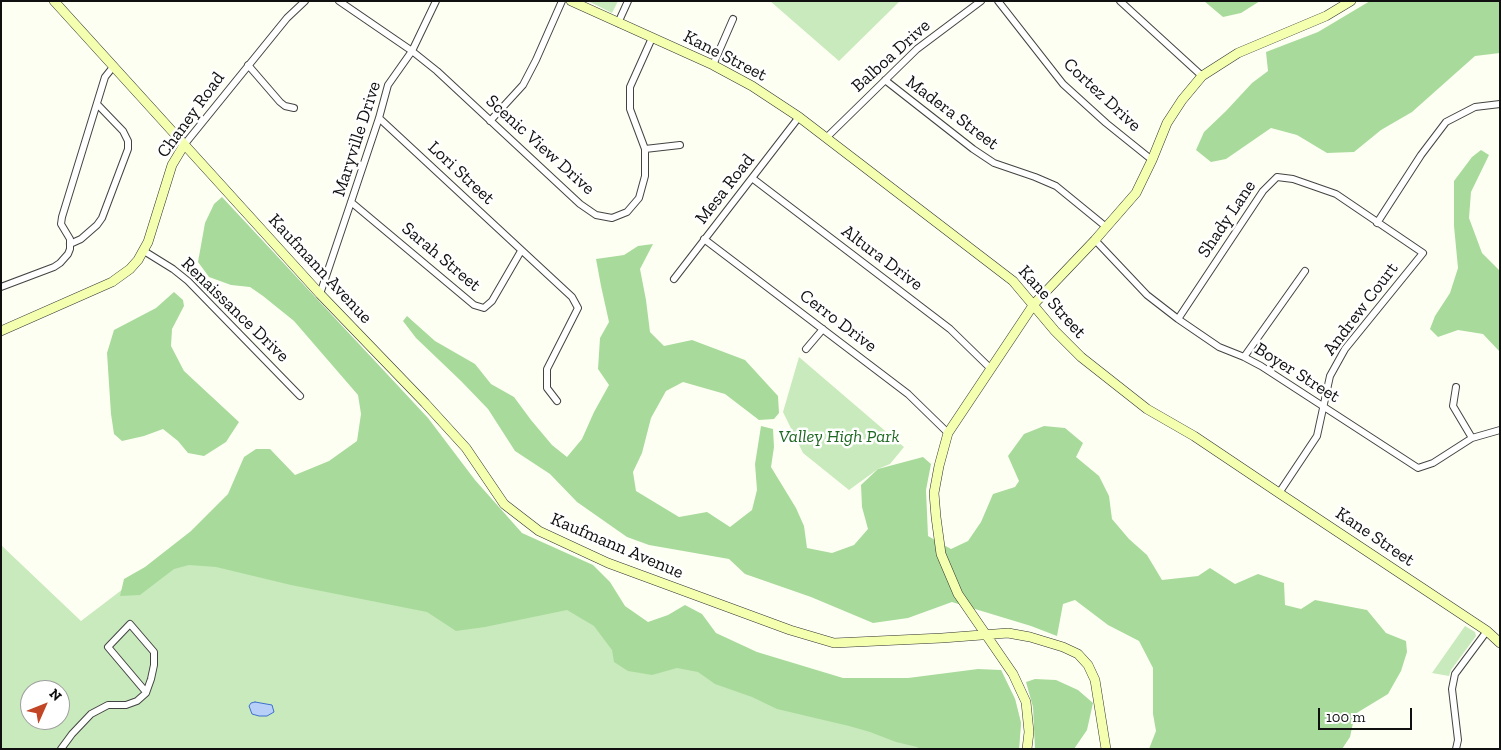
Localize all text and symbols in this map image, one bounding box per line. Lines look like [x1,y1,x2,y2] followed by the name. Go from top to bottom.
[847,15,935,97] street label: Balboa Drive
[680,26,770,86] street label: Kane Street
[1059,54,1145,136] street label: Cortez Drive
[153,68,229,162] street label: Chaney Road
[901,71,1003,155] street label: Madera Street
[328,79,386,199] street label: Maryville Drive
[481,90,599,200] street label: Scenic View Drive
[423,137,499,209] street label: Lori Street
[691,150,759,228] street label: Mesa Road
[1193,176,1261,262] street label: Shady Lane
[264,210,376,328] street label: Kaufmann Avenue
[397,218,485,296] street label: Sarah Street
[837,221,927,295] street label: Altura Drive
[177,253,293,367] street label: Renaissance Drive
[1319,258,1403,360] street label: Andrew Court
[1014,261,1090,343] street label: Kane Street
[795,285,881,357] street label: Cerro Drive
[1250,338,1344,408] street label: Boyer Street
[779,426,899,448] park label: Valley High Park
[1331,503,1419,571] street label: Kane Street
[547,508,687,584] street label: Kaufmann Avenue
[20,680,70,730] north arrow
[46,685,65,705] text: N
[1321,698,1415,730] scale bar
[1326,708,1365,726] text: 100 m

